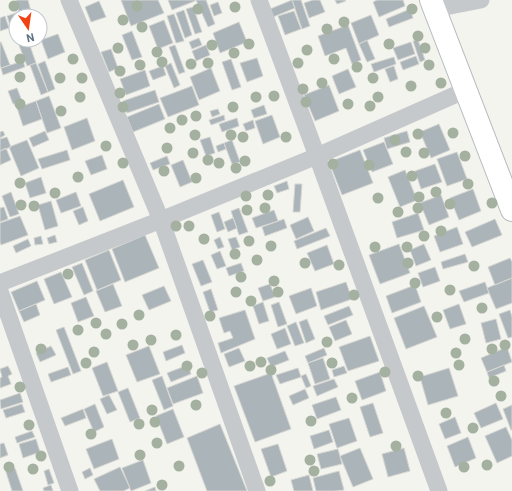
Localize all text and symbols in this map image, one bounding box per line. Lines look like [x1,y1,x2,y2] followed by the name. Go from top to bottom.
[8,8,48,48] north arrow
[25,30,35,45] text: N

